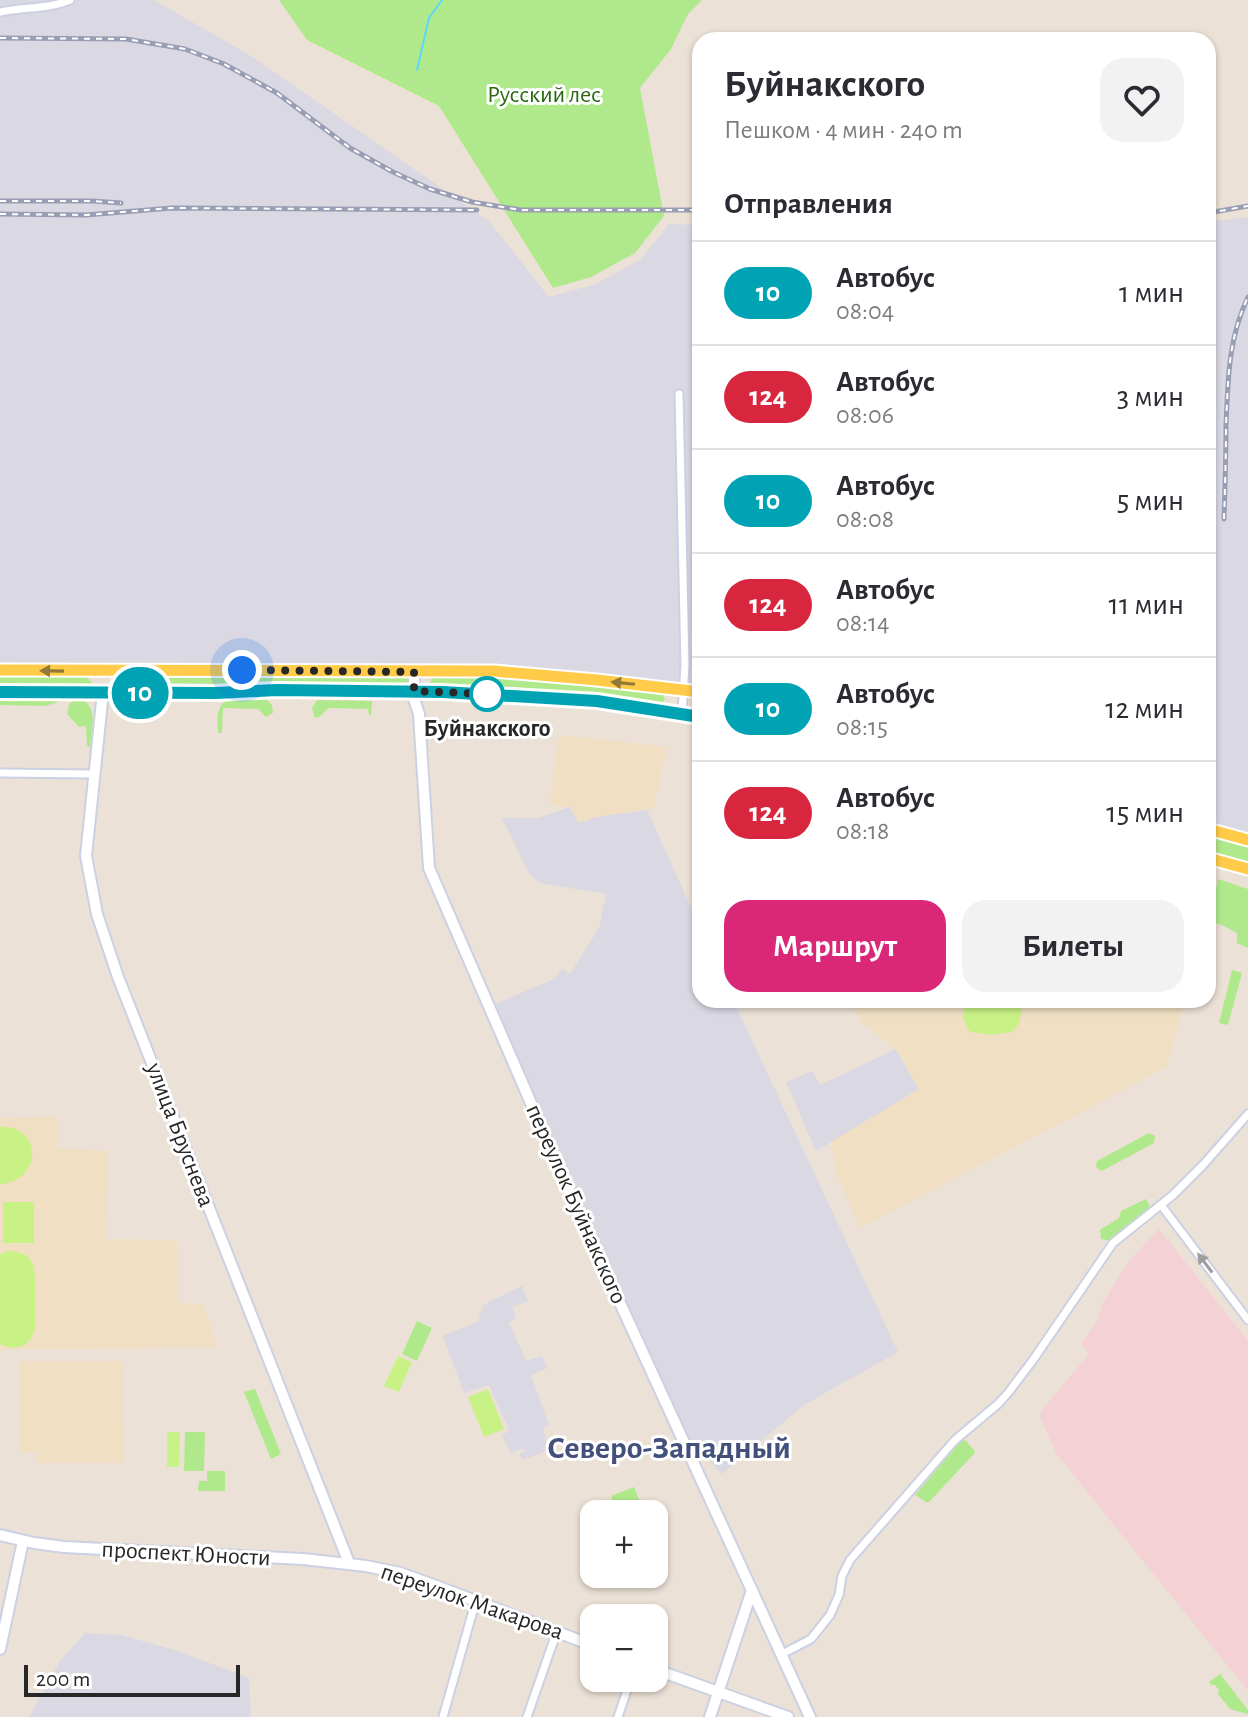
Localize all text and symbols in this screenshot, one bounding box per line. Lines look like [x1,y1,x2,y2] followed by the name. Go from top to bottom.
[1100,58,1184,142] button: heart
[724,66,925,104] text: Буйнакского
[487,83,601,107] park label: Русский лес
[724,117,963,143] text: Пешком · 4 мин · 240 m
[724,189,893,219] text: Отправления
[836,263,935,293] text: Автобус
[1119,278,1184,308] text: 1 мин
[756,279,780,307] text: 10
[836,298,894,324] text: 08:04
[836,367,935,397] text: Автобус
[1117,382,1184,412] text: 3 мин
[749,383,787,411] text: 124
[836,402,894,428] text: 08:06
[836,471,935,501] text: Автобус
[1117,486,1184,516] text: 5 мин
[756,487,780,515] text: 10
[836,506,894,532] text: 08:08
[836,575,935,605] text: Автобус
[1109,590,1184,620] text: 11 мин
[749,591,787,619] text: 124
[836,610,889,636] text: 08:14
[222,650,262,690] your location
[39,665,64,677] one-way arrow
[104,667,176,719] line badge: 10
[610,676,635,689] one-way arrow
[470,677,504,711] marker: Буйнакского
[128,679,152,707] text: 10
[836,679,935,709] text: Автобус
[1105,694,1184,724] text: 12 мин
[756,695,780,723] text: 10
[836,714,888,740] text: 08:15
[423,717,551,741] place label: Буйнакского
[836,783,935,813] text: Автобус
[1106,798,1184,828] text: 15 мин
[749,799,787,827] text: 124
[836,818,889,844] text: 08:18
[724,900,946,992] button: Маршрут
[962,900,1184,992] button: Билеты
[141,1059,218,1210] street label: улица Бруснева
[521,1101,631,1307] street label: переулок Буйнакского
[1197,1253,1213,1273] one-way arrow
[547,1432,791,1464] district label: Северо-Западный
[580,1500,668,1692] map controls
[580,1500,668,1588] button: +
[101,1538,271,1570] street label: проспект Юности
[378,1559,566,1645] street label: переулок Макарова
[580,1604,668,1692] button: −
[24,1661,240,1697] scale bar
[36,1668,90,1690] text: 200 m

